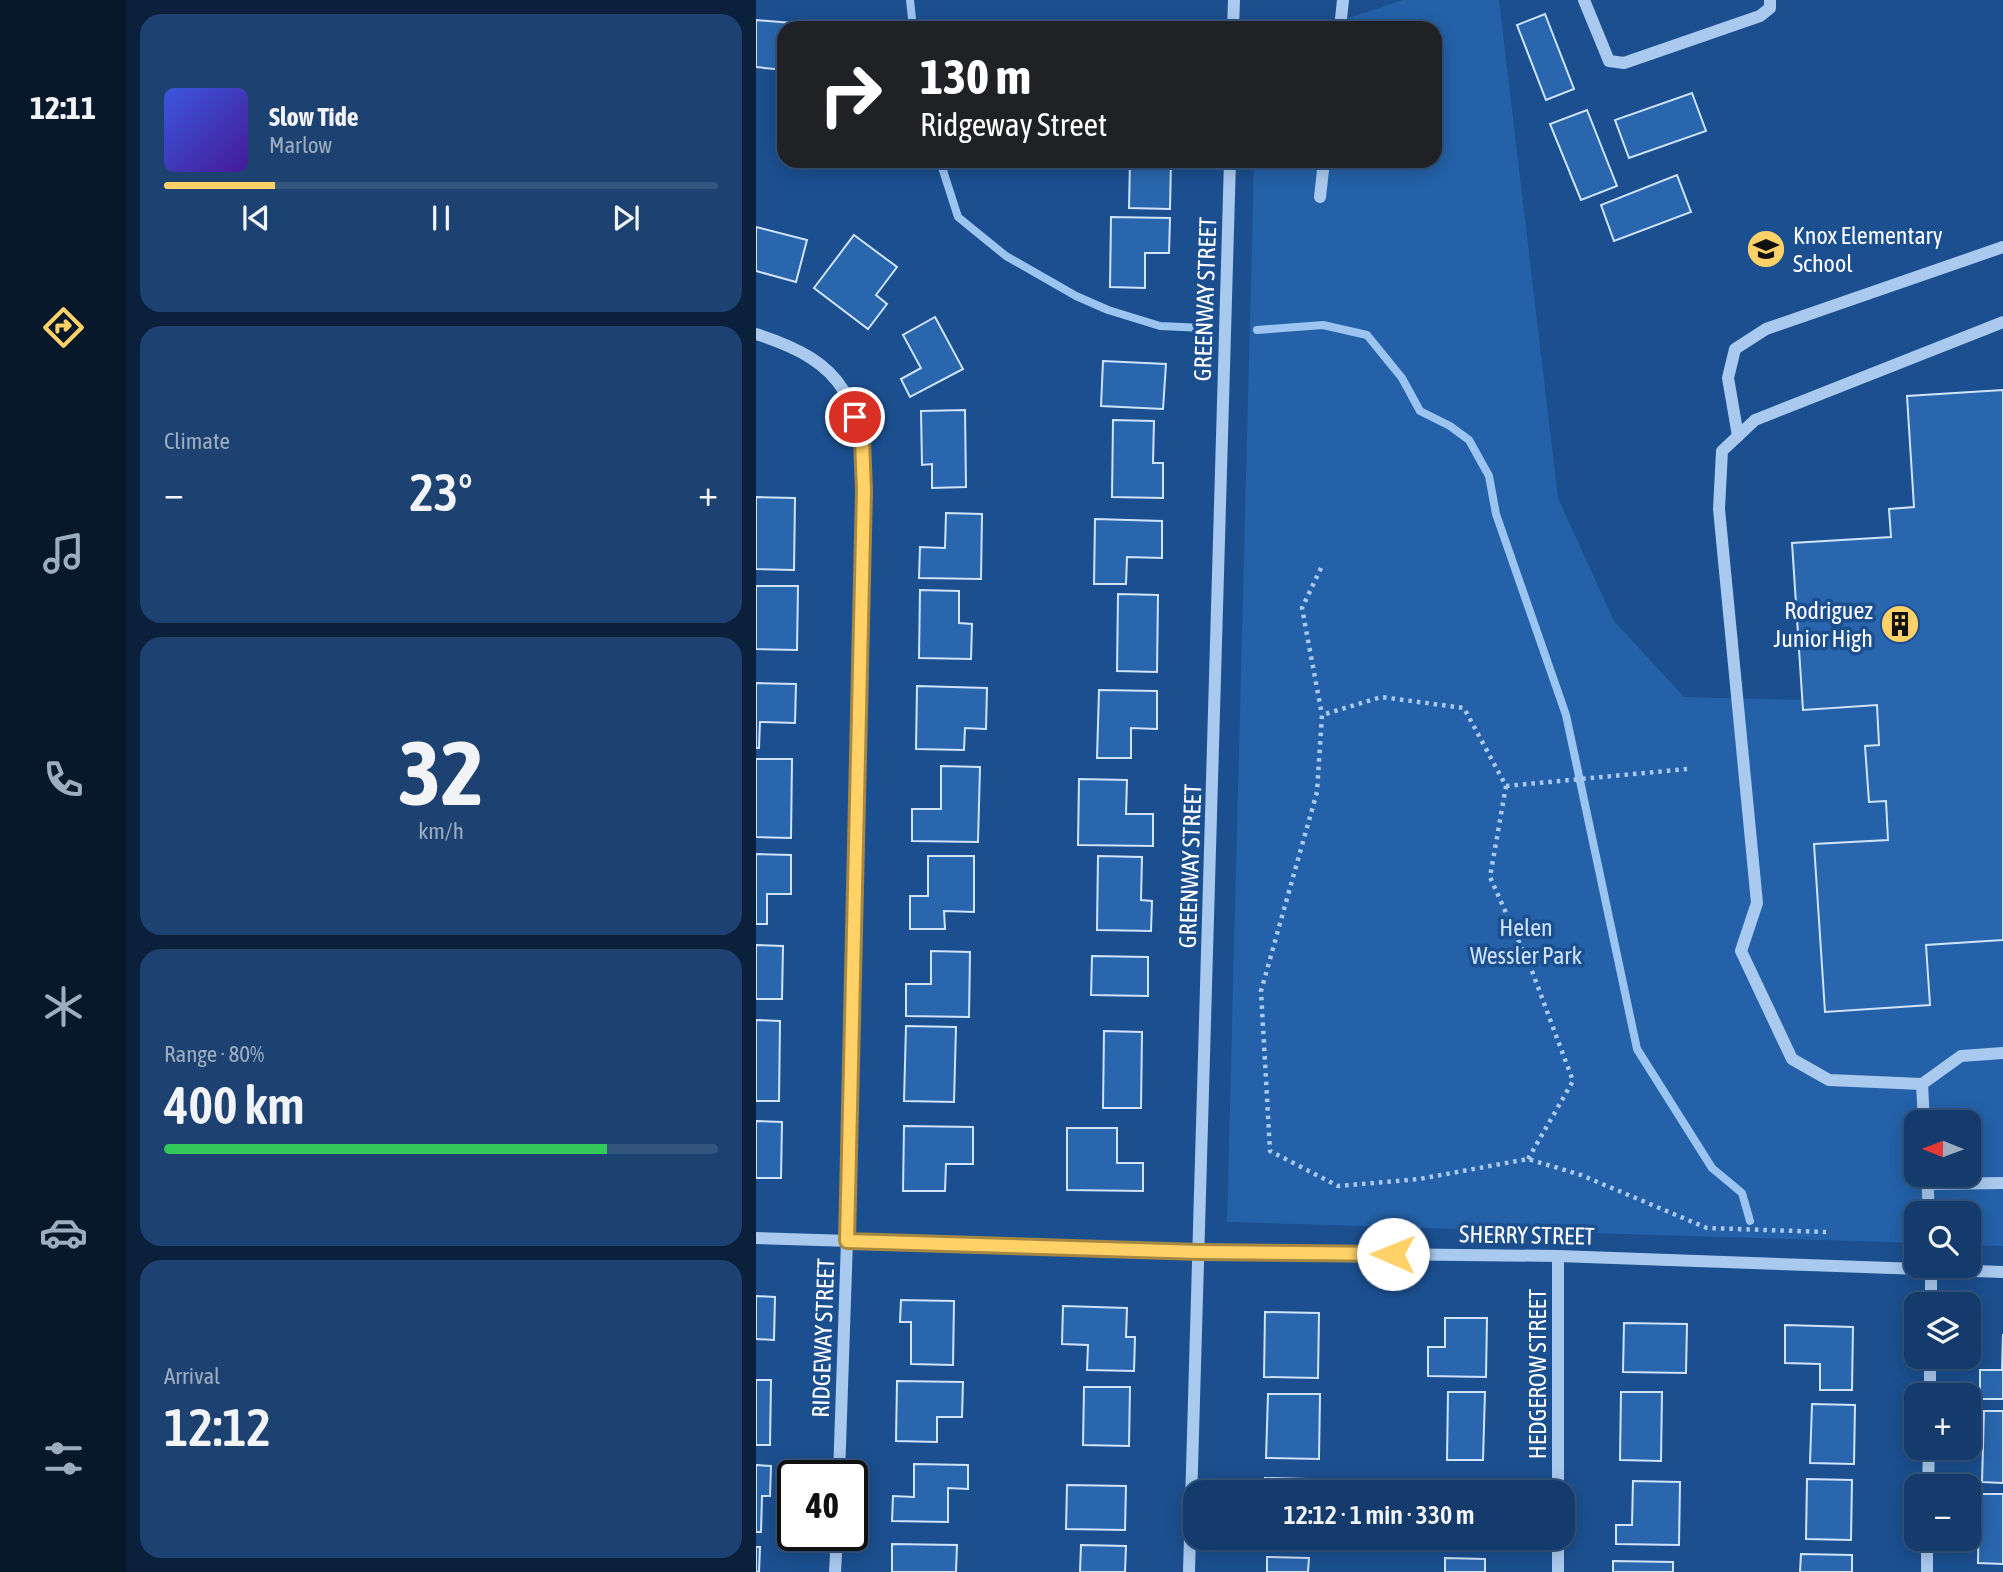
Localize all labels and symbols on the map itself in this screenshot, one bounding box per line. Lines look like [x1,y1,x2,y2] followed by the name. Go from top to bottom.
[1189,216,1221,382] street label: GREENWAY STREET
[1793,222,1943,277] place label: Knox Elementary School
[1745,228,1787,270] school or university icon: Knox Elementary School
[825,387,885,447] pin
[1773,597,1873,652] place label: Rodriguez Junior High
[1879,603,1921,645] building icon: Rodriguez Junior High
[1174,783,1206,949] street label: GREENWAY STREET
[1470,914,1582,969] park label: Helen Wessler Park
[1904,1110,1981,1186] north arrow
[1356,1217,1430,1291] position arrow
[1459,1220,1595,1250] street label: SHERRY STREET
[807,1257,839,1418] street label: RIDGEWAY STREET
[1524,1288,1551,1459] street label: HEDGEROW STREET
[777,1460,868,1551] speed limit sign: 40

